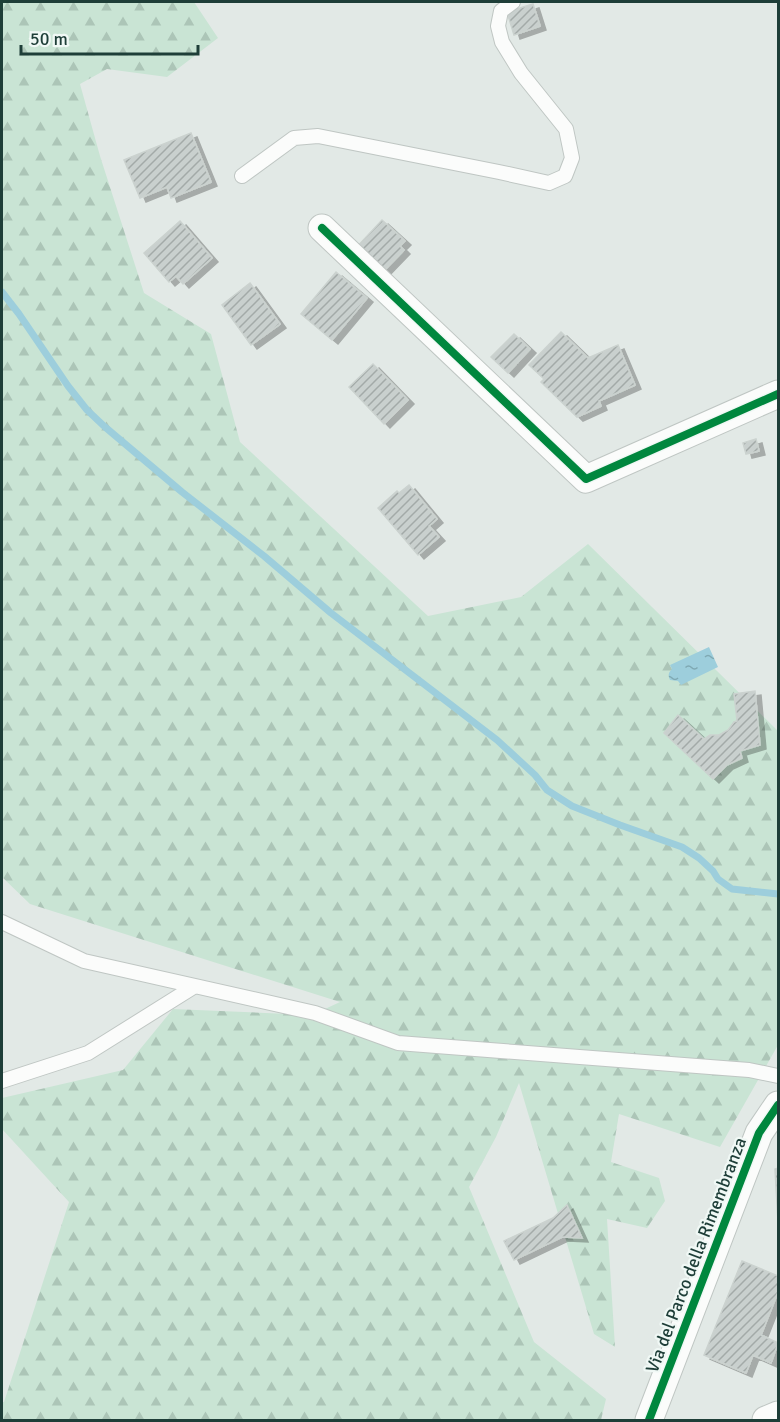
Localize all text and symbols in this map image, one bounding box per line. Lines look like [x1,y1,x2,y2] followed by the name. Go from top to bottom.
[21,18,198,56] scale bar
[30,28,68,50] text: 50 m
[641,1134,751,1376] street label: Via del Parco della Rimembranza

